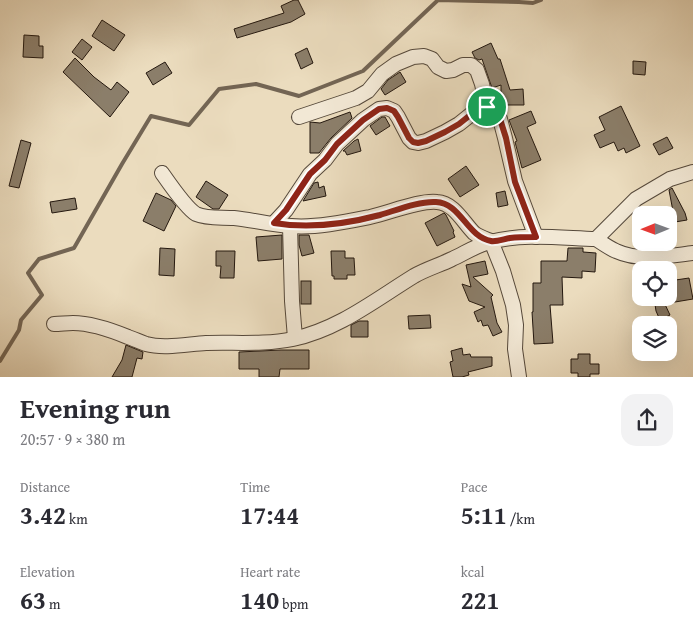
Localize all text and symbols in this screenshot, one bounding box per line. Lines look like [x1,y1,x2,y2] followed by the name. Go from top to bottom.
[466,86,508,128] pin
[473,93,501,121] icon: arrive
[632,206,678,251] north arrow
[632,206,677,361] map controls
[632,261,677,306] button: locate
[632,316,677,361] button: layers
[20,387,171,428] text: Evening run
[621,394,673,446] button: share
[20,427,125,451] text: 20:57 · 9 × 380 m
[20,477,70,497] text: Distance
[240,477,270,497] text: Time
[461,477,488,497] text: Pace
[20,497,66,533] text: 3.42
[240,497,299,533] text: 17:44
[461,497,507,533] text: 5:11
[66,509,88,529] text: km
[507,509,535,529] text: /km
[20,562,75,582] text: Elevation
[240,562,300,582] text: Heart rate
[461,562,485,582] text: kcal
[20,582,46,618] text: 63
[240,582,279,618] text: 140
[461,582,500,618] text: 221
[46,594,60,614] text: m
[279,594,309,614] text: bpm

